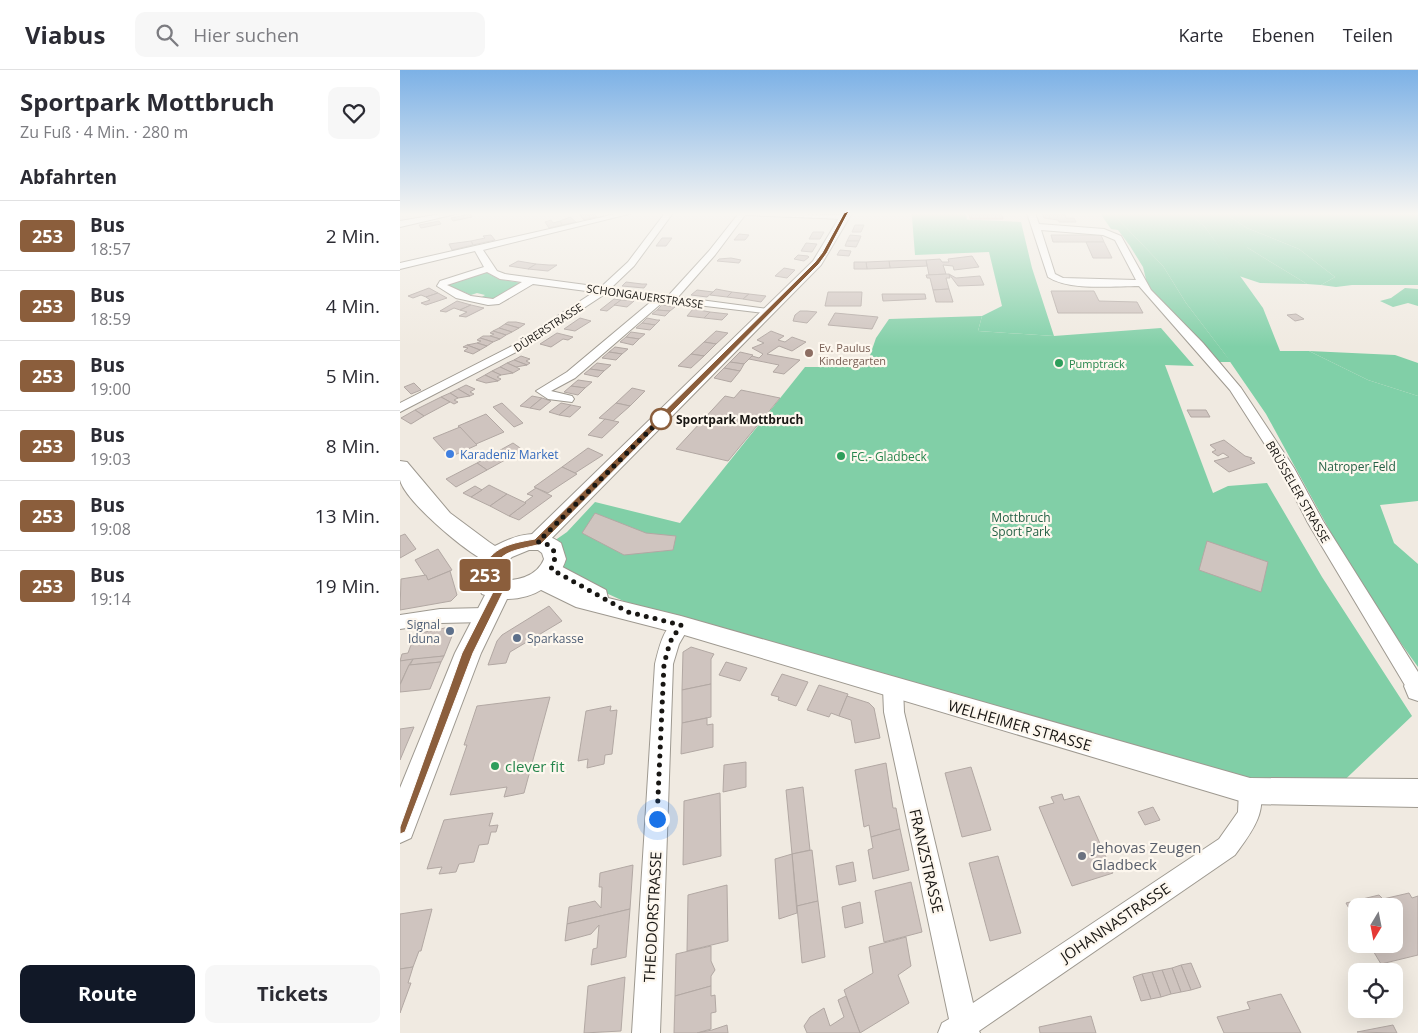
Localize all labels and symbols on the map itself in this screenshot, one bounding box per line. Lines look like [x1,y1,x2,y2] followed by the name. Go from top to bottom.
[586,280,704,312] street label: SCHONGAUERSTRASSE
[510,299,586,355] street label: DÜRERSTRASSE
[819,340,886,368] place label: Ev. Paulus Kindergarten
[803,347,815,359] marker: Ev. Paulus Kindergarten
[1069,356,1125,371] place label: Pumptrack
[1053,357,1065,369] marker: Pumptrack
[650,408,672,430] marker: Sportpark Mottbruch
[676,411,803,428] place label: Sportpark Mottbruch
[1262,438,1334,546] street label: BRÜSSELER STRASSE
[460,446,558,463] place label: Karadeniz Market
[444,448,456,460] marker: Karadeniz Market
[851,448,927,465] place label: FC.- Gladbeck
[835,450,847,462] marker: FC.- Gladbeck
[1318,458,1396,475] park label: Natroper Feld
[991,509,1051,540] park label: Mottbruch Sport Park
[456,559,514,591] line badge: 253
[407,616,440,647] place label: Signal Iduna
[444,625,456,637] marker: Signal Iduna
[527,630,584,647] place label: Sparkasse
[511,632,523,644] marker: Sparkasse
[946,695,1094,755] street label: WELHEIMER STRASSE
[505,756,565,776] place label: clever fit
[489,760,501,772] marker: clever fit
[645,807,670,832] your location
[905,807,949,915] street label: FRANZSTRASSE
[1090,837,1202,874] place label: Jehovas Zeugen Gladbeck
[1076,850,1088,862] marker: Jehovas Zeugen Gladbeck
[639,851,665,983] street label: THEODORSTRASSE
[1055,878,1174,967] street label: JOHANNASTRASSE
[1348,898,1402,952] north arrow

